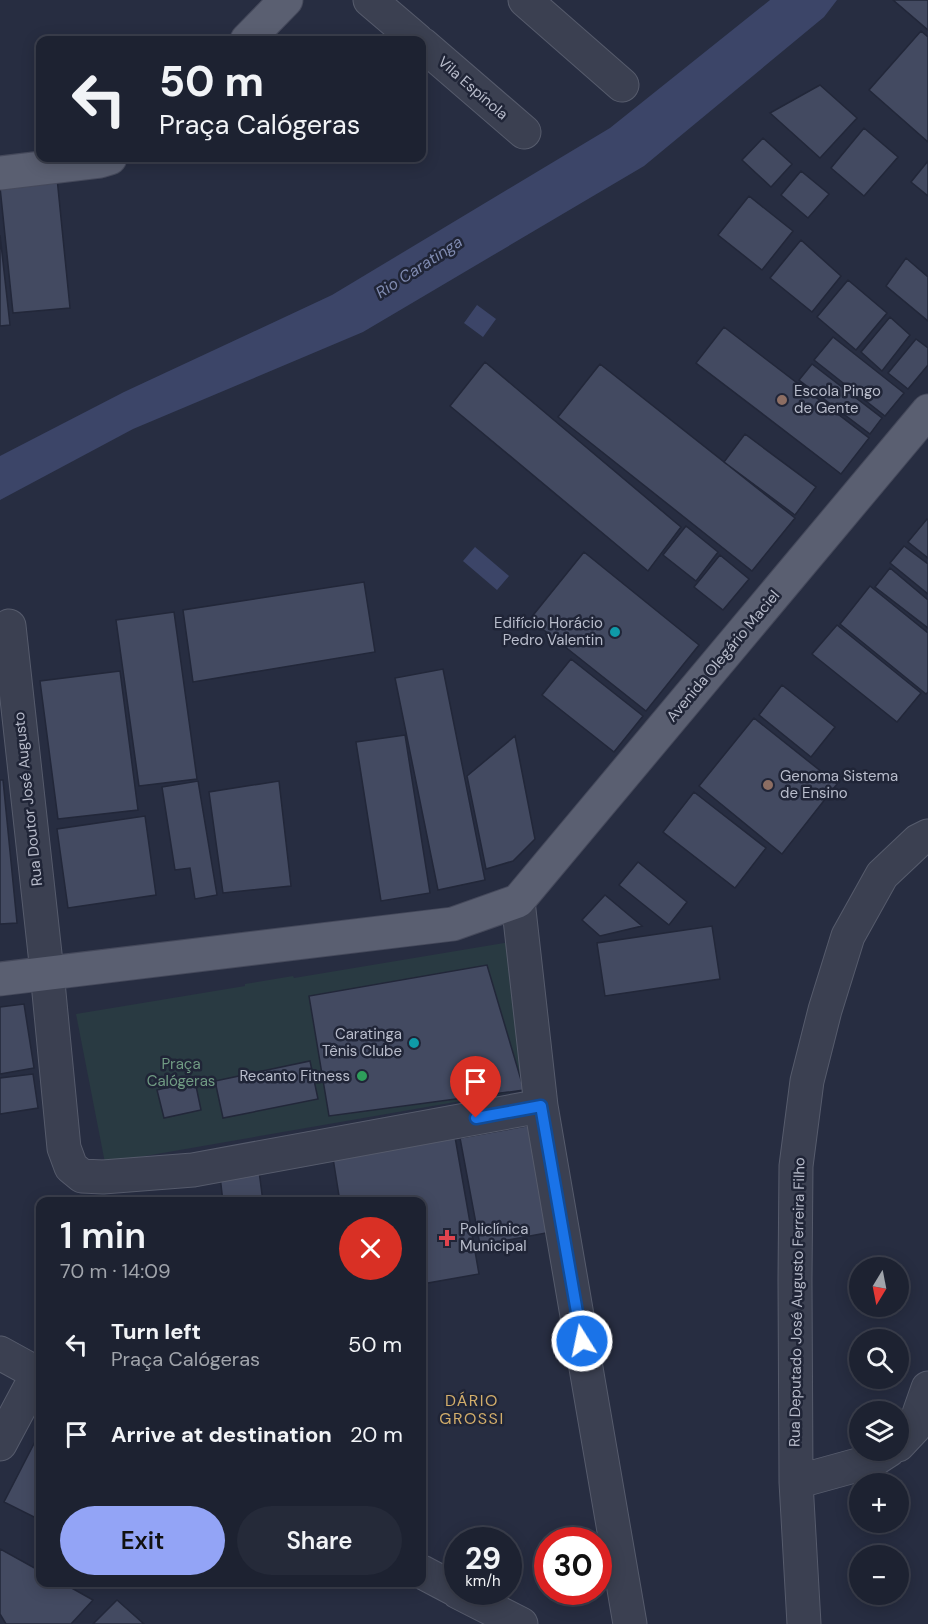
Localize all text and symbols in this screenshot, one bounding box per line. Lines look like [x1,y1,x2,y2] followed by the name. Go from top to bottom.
[434,52,512,124] street label: Vila Espínola
[159,54,264,109] text: 50 m
[60,60,138,138] icon: left
[159,107,360,142] text: Praça Calógeras
[372,231,467,303] water label: Rio Caratinga
[794,381,881,418] place label: Escola Pingo de Gente
[775,393,789,407] marker: Escola Pingo de Gente
[662,586,784,726] street label: Avenida Olegário Maciel
[494,613,603,650] place label: Edifício Horácio Pedro Valentin
[608,625,622,639] marker: Edifício Horácio Pedro Valentin
[9,711,47,887] street label: Rua Doutor José Augusto
[780,766,898,803] place label: Genoma Sistema de Ensino
[761,778,775,792] marker: Genoma Sistema de Ensino
[322,1024,402,1061] place label: Caratinga Tênis Clube
[407,1036,421,1050] marker: Caratinga Tênis Clube
[147,1054,215,1091] park label: Praça Calógeras
[450,1056,501,1118] pin
[459,1065,492,1098] icon: arrive
[239,1066,350,1086] place label: Recanto Fitness
[355,1069,369,1083] marker: Recanto Fitness
[784,1157,810,1447] street label: Rua Deputado José Augusto Ferreira Filho
[60,1212,146,1259] text: 1 min
[339,1217,402,1280] button: close
[460,1219,528,1256] place label: Policlínica Municipal
[438,1229,456,1247] marker: Policlínica Municipal
[849,1257,909,1317] north arrow
[849,1257,909,1605] map controls
[60,1258,170,1284] text: 70 m · 14:09
[550,1309,614,1373] position arrow
[111,1317,201,1346] text: Turn left
[60,1328,93,1361] icon: left
[849,1329,909,1389] button: search
[348,1330,402,1359] text: 50 m
[111,1346,260,1372] text: Praça Calógeras
[439,1390,505,1429] district label: DÁRIO GROSSI
[849,1401,909,1461] button: layers
[60,1418,93,1451] icon: arrive
[111,1420,332,1449] text: Arrive at destination
[350,1420,403,1449] text: 20 m
[849,1473,909,1533] button: +
[60,1506,225,1575] button: Exit
[237,1506,402,1575] button: Share
[534,1527,612,1605] speed limit sign: 30
[465,1539,501,1578] text: 29
[849,1545,909,1605] button: −
[465,1571,501,1591] text: km/h

